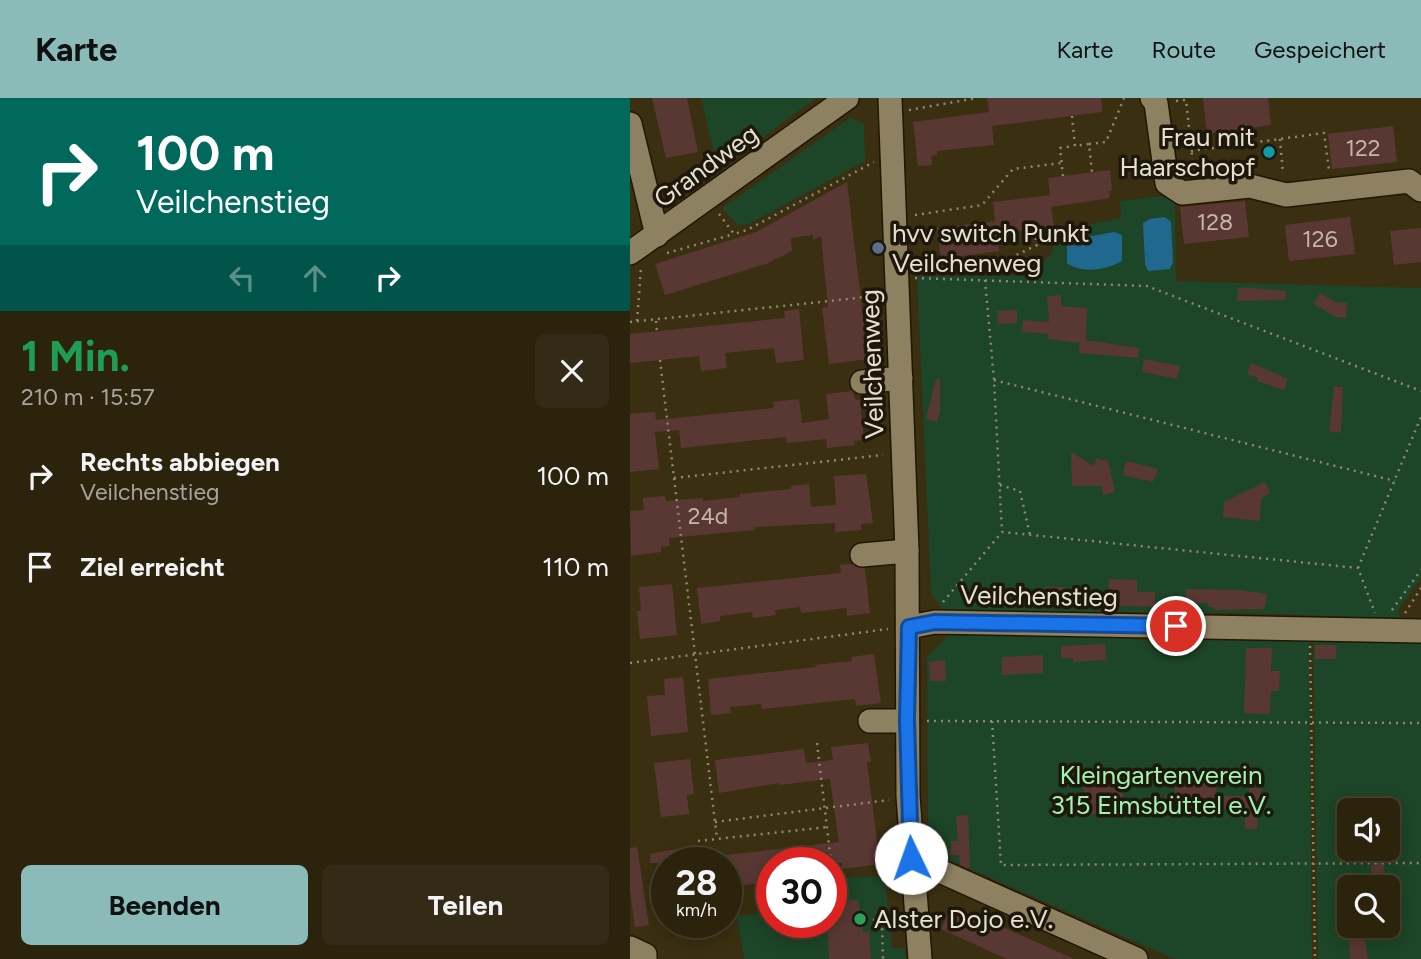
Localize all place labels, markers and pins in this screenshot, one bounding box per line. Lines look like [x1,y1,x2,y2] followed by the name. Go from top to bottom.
[1119,121,1255,183] place label: Frau mit Haarschopf
[1261,144,1277,160] marker: Frau mit Haarschopf
[892,217,1090,279] place label: hvv switch Punkt Veilchenweg
[870,240,886,256] marker: hvv switch Punkt Veilchenweg
[1146,596,1206,656] pin
[874,903,1053,935] place label: Alster Dojo e.V.
[852,911,868,927] marker: Alster Dojo e.V.

